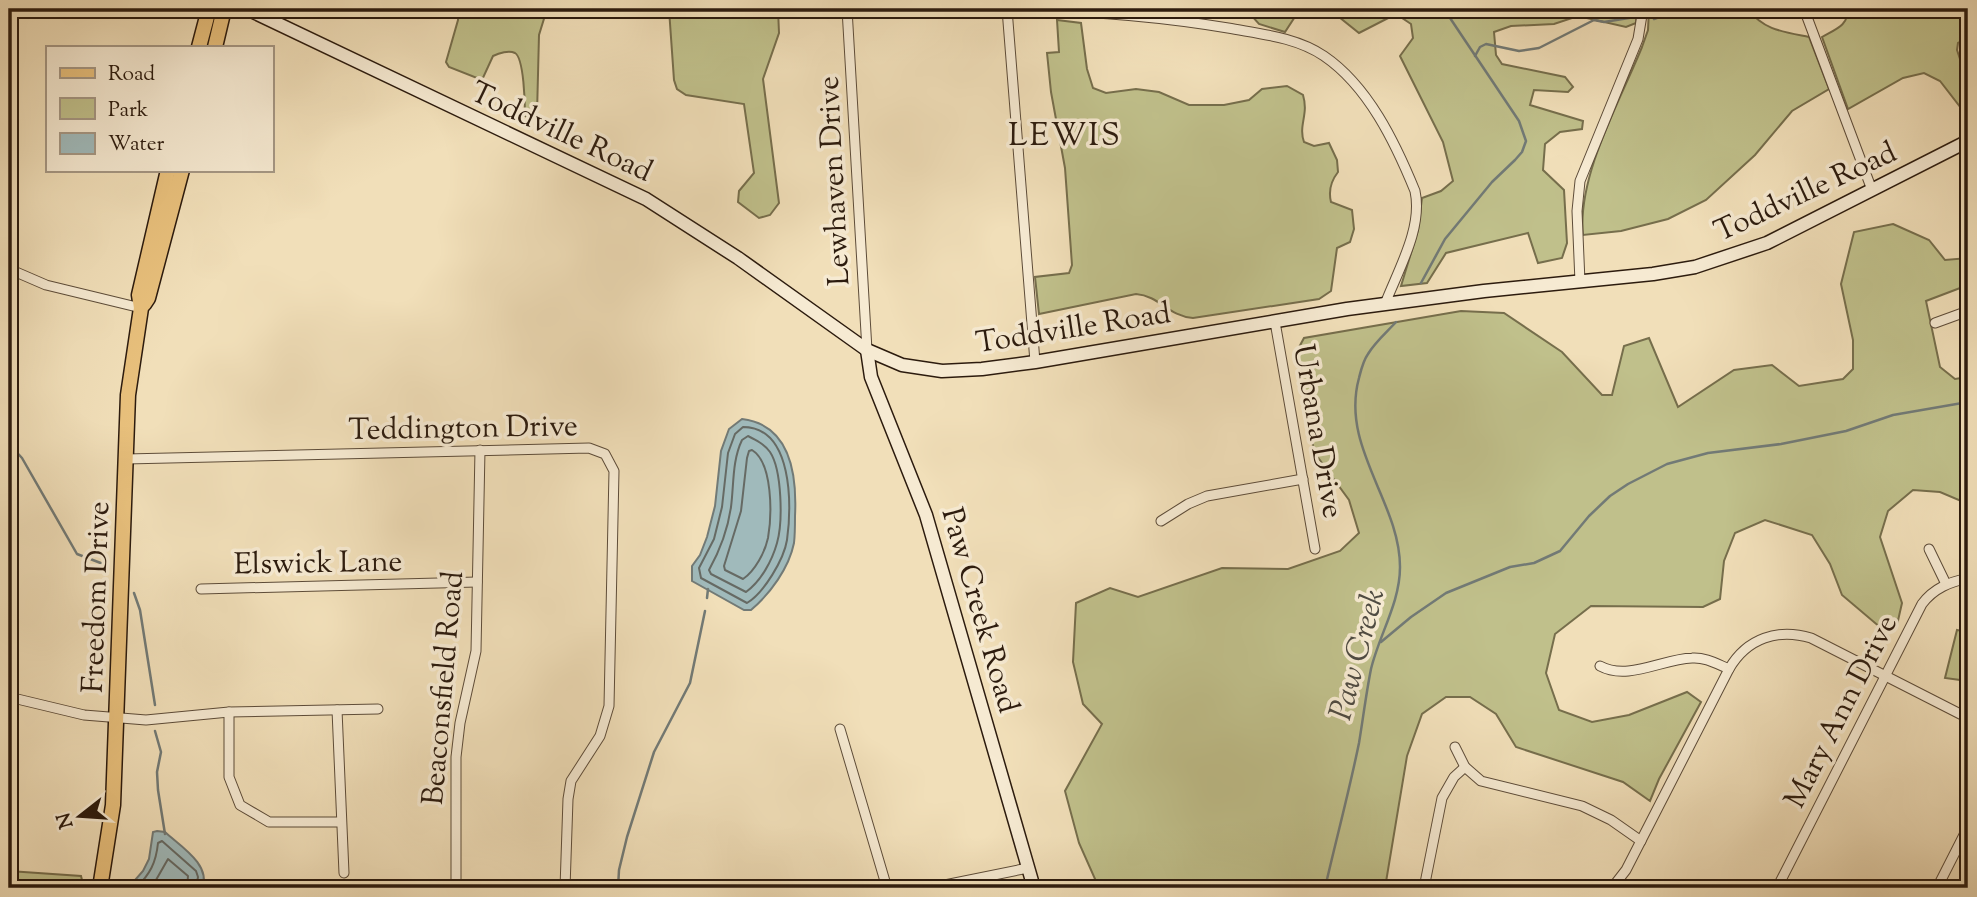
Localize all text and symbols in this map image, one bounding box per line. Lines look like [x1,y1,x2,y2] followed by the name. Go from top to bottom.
[46,46,273,172] legend
[108,60,155,90] text: Road
[463,72,659,194] street label: Toddville Road
[809,75,862,287] street label: Lewhaven Drive
[108,96,149,126] text: Park
[1008,114,1122,160] district label: LEWIS
[108,130,165,160] text: Water
[1708,132,1904,254] street label: Toddville Road
[973,293,1174,366] street label: Toddville Road
[1280,341,1353,522] street label: Urbana Drive
[348,406,578,453] street label: Teddington Drive
[73,500,122,694] street label: Freedom Drive
[929,503,1028,718] street label: Paw Creek Road
[233,542,403,587] street label: Elswick Lane
[413,569,476,807] street label: Beaconsfield Road
[1319,584,1398,726] water label: Paw Creek
[1775,608,1909,816] street label: Mary Ann Drive
[46,782,116,852] north arrow
[51,809,81,831] text: N

